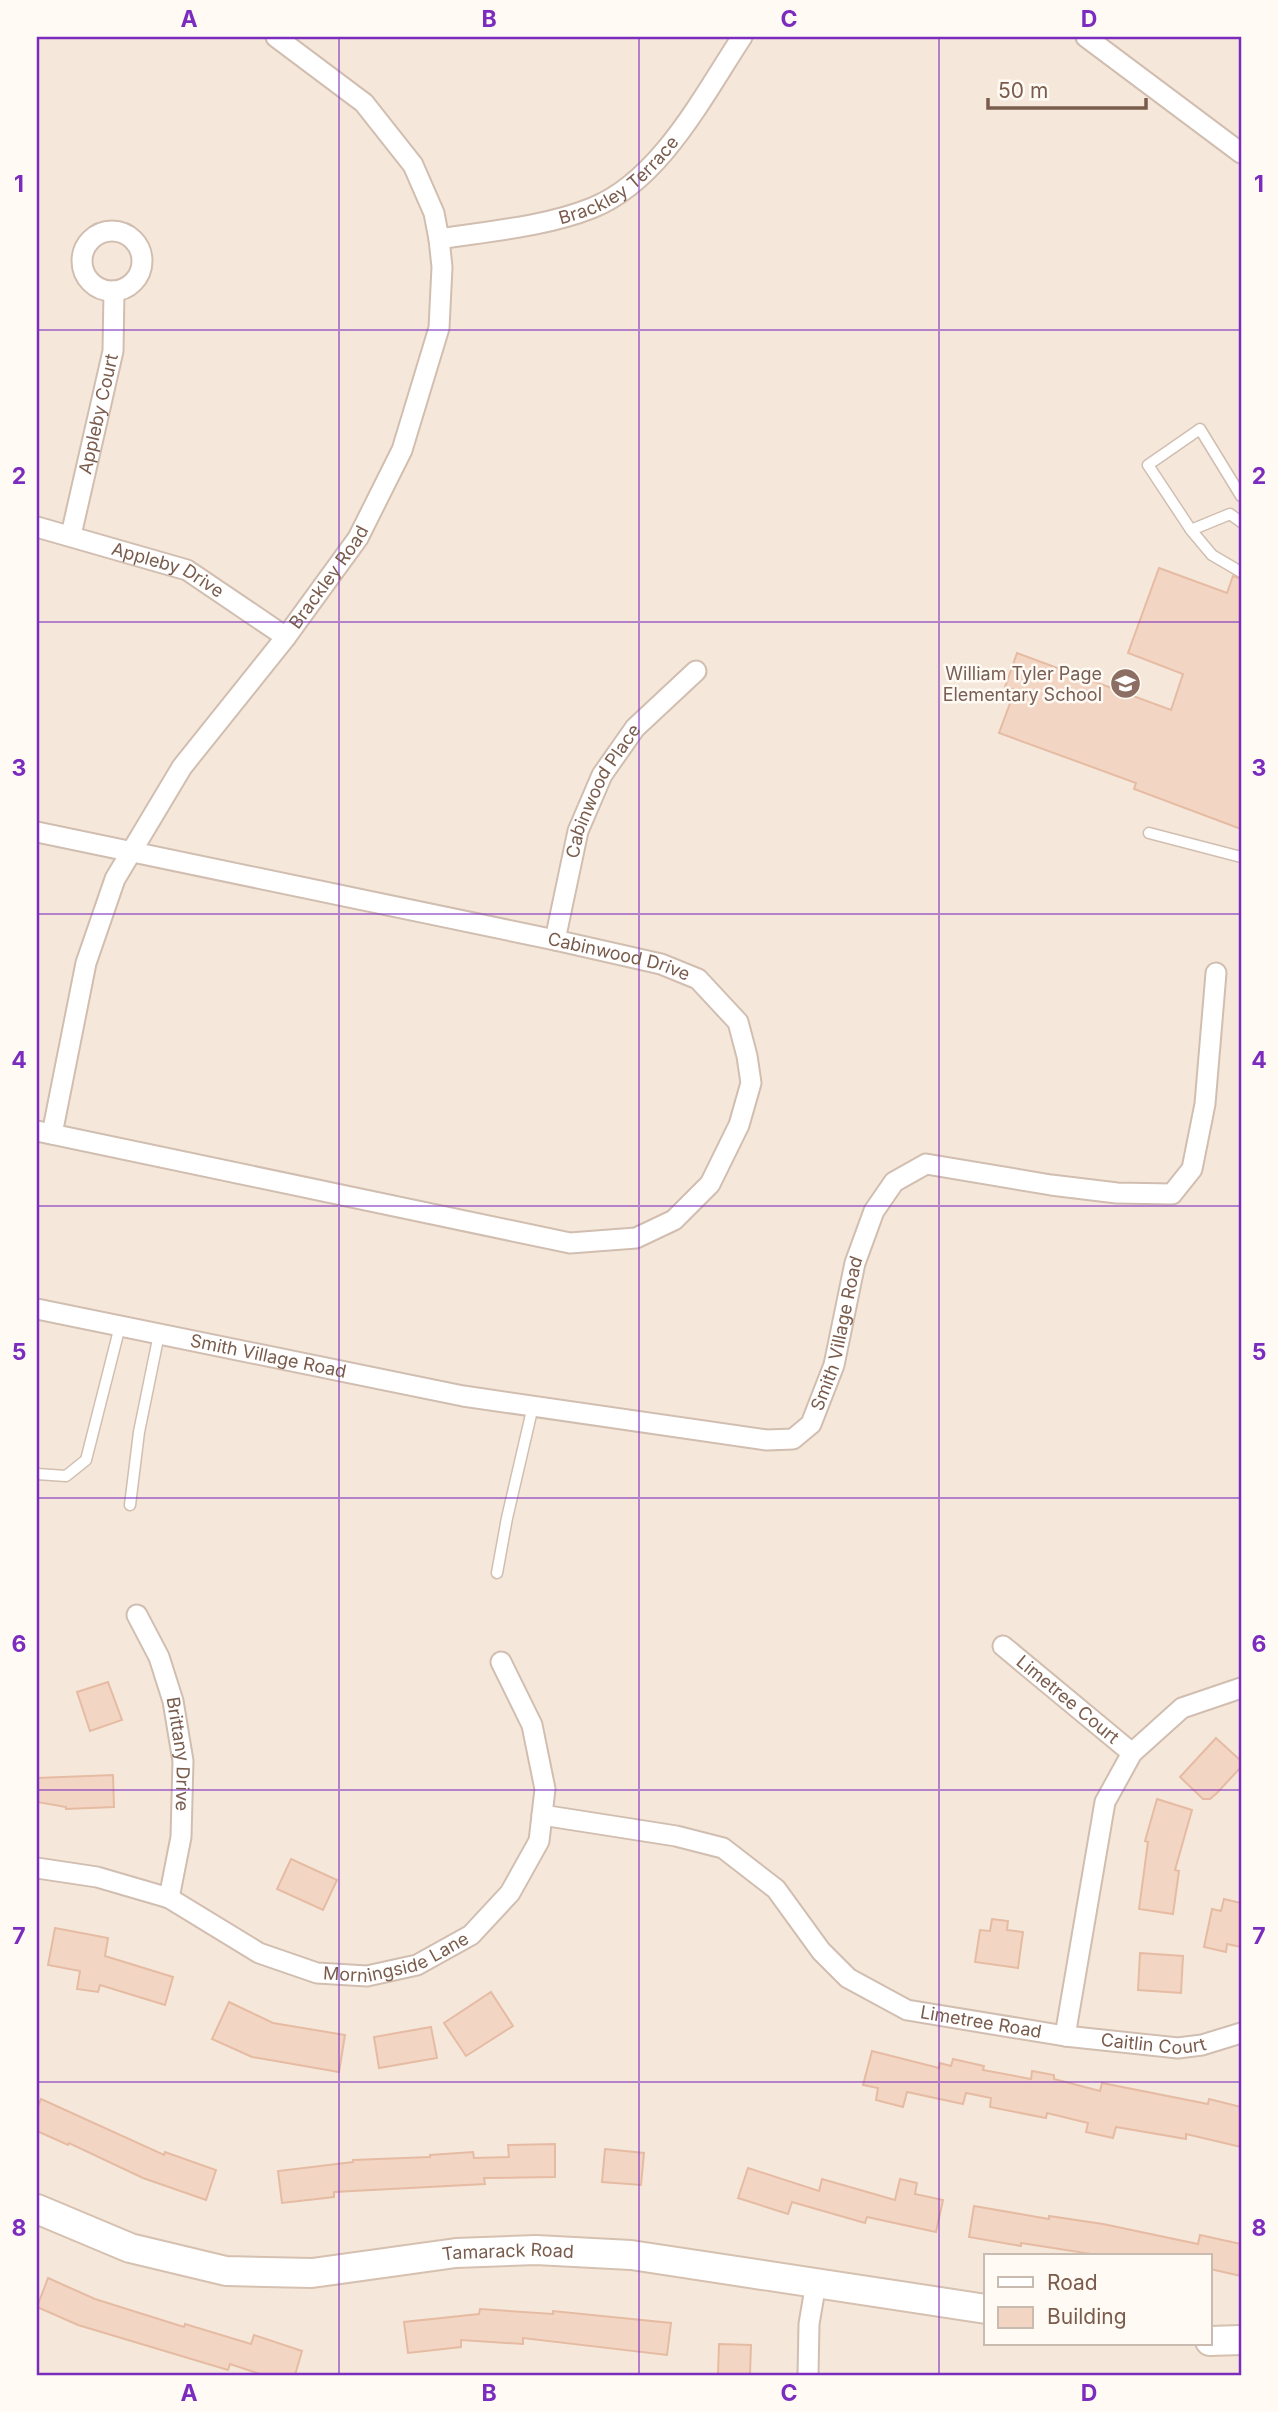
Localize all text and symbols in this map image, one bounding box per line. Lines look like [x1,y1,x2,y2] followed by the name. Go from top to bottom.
[180,5,198,33] text: A
[481,5,497,33] text: B
[780,5,798,33] text: C
[1081,5,1097,33] text: D
[988,66,1145,110] scale bar
[998,78,1048,103] text: 50 m
[556,132,683,228] street label: Brackley Terrace
[14,170,24,198] text: 1
[1254,170,1264,198] text: 1
[74,352,122,476] street label: Appleby Court
[12,462,26,490] text: 2
[1252,462,1266,490] text: 2
[285,522,372,633] street label: Brackley Road
[109,538,228,602] street label: Appleby Drive
[943,663,1102,705] place label: William Tyler Page Elementary School
[1108,667,1142,701] school or university icon: William Tyler Page Elementary School
[562,720,645,860] street label: Cabinwood Place
[12,754,26,782] text: 3
[1252,754,1266,782] text: 3
[546,928,693,985] street label: Cabinwood Drive
[11,1046,27,1074] text: 4
[1251,1046,1267,1074] text: 4
[806,1253,867,1414] street label: Smith Village Road
[188,1330,348,1382] street label: Smith Village Road
[12,1338,26,1366] text: 5
[1252,1338,1266,1366] text: 5
[12,1630,26,1658] text: 6
[1252,1630,1266,1658] text: 6
[1012,1651,1124,1748] street label: Limetree Court
[162,1695,194,1811] street label: Brittany Drive
[12,1922,26,1950] text: 7
[1252,1922,1266,1950] text: 7
[323,1927,472,1986] street label: Morningside Lane
[919,2001,1043,2042] street label: Limetree Road
[1100,2029,1209,2058] street label: Caitlin Court
[12,2214,26,2242] text: 8
[1252,2214,1266,2242] text: 8
[441,2239,574,2265] street label: Tamarack Road
[984,2254,1212,2346] legend
[1047,2270,1098,2295] text: Road
[1047,2304,1127,2329] text: Building
[180,2379,198,2407] text: A
[481,2379,497,2407] text: B
[780,2379,798,2407] text: C
[1081,2379,1097,2407] text: D

